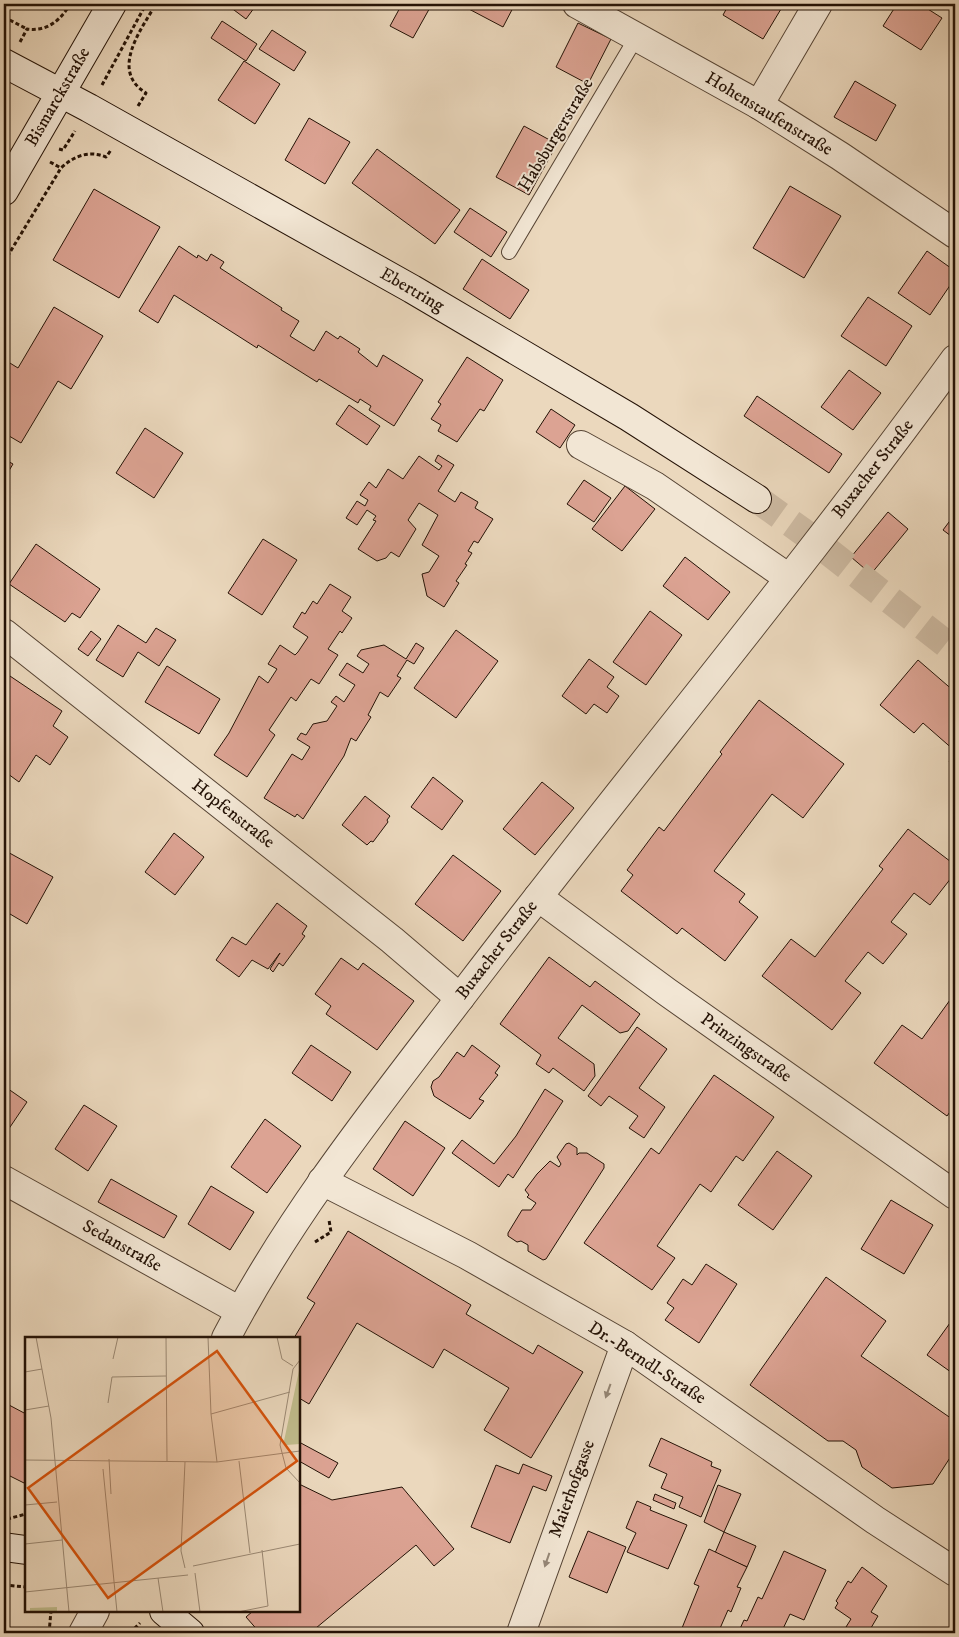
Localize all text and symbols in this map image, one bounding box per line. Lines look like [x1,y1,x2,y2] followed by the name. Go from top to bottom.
[21,43,95,151] street label: Bismarckstraße
[701,67,837,161] street label: Hohenstaufenstraße
[514,74,598,196] street label: Habsburgerstraße
[376,263,448,317] street label: Ebertring
[828,415,918,523] street label: Buxacher Straße
[187,775,279,853] street label: Hopfenstraße
[452,896,542,1004] street label: Buxacher Straße
[696,1009,796,1087] street label: Prinzingstraße
[78,1215,166,1277] street label: Sedanstraße
[584,1317,710,1409] street label: Dr.-Berndl-Straße
[25,1337,300,1612] inset map
[604,1384,612,1399] one-way arrow
[544,1437,600,1541] street label: Maierhofgasse
[543,1553,551,1568] one-way arrow

